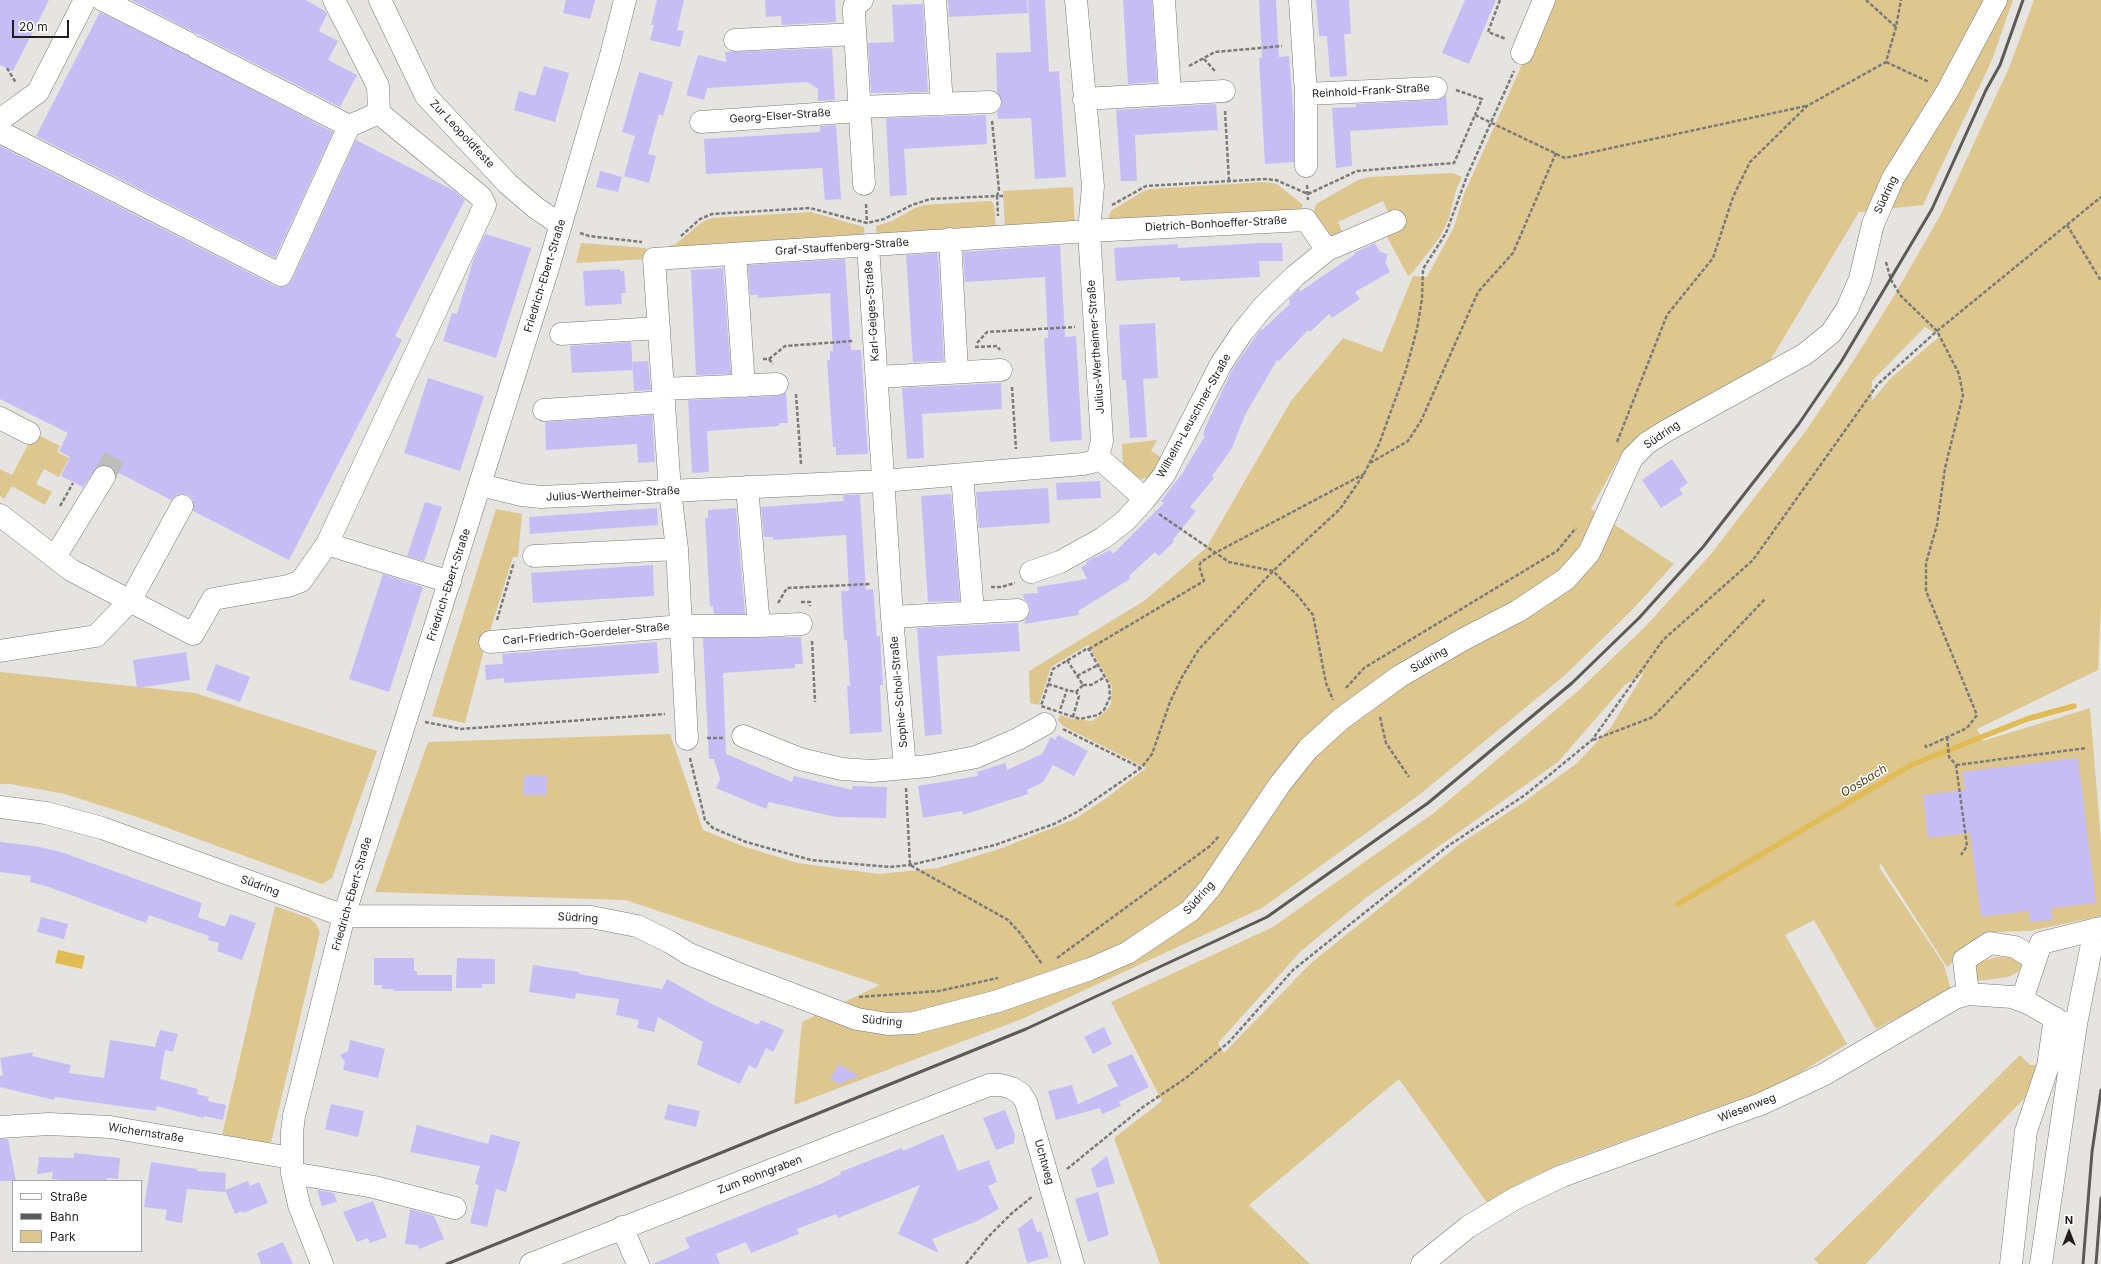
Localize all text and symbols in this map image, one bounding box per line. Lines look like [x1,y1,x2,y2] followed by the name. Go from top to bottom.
[14,12,71,38] scale bar
[19,19,48,34] text: 20 m
[1312,81,1430,101] street label: Reinhold-Frank-Straße
[427,97,497,171] street label: Zur Leopoldfeste
[729,106,831,126] street label: Georg-Elser-Straße
[1871,174,1901,216] street label: Südring
[1145,214,1287,234] street label: Dietrich-Bonhoeffer-Straße
[521,218,569,334] street label: Friedrich-Ebert-Straße
[775,236,909,258] street label: Graf-Stauffenberg-Straße
[862,260,882,362] street label: Karl-Geiges-Straße
[1085,280,1107,414] street label: Julius-Wertheimer-Straße
[1154,352,1234,480] street label: Wilhelm-Leuschner-Straße
[1642,418,1682,452] street label: Südring
[546,484,680,504] street label: Julius-Wertheimer-Straße
[425,527,473,643] street label: Friedrich-Ebert-Straße
[502,620,670,648] street label: Carl-Friedrich-Goerdeler-Straße
[888,636,910,748] street label: Sophie-Scholl-Straße
[1408,644,1450,676] street label: Südring
[1838,762,1890,800] water label: Oosbach
[329,836,375,952] street label: Friedrich-Ebert-Straße
[239,873,281,899] street label: Südring
[1181,879,1217,917] street label: Südring
[557,910,599,926] street label: Südring
[861,1013,903,1029] street label: Südring
[1716,1091,1778,1125] street label: Wiesenweg
[107,1121,185,1145] street label: Wichernstraße
[1031,1138,1057,1186] street label: Uchtweg
[716,1153,804,1197] street label: Zum Rohngraben
[12,1180,142,1252] legend
[50,1189,87,1204] text: Straße
[50,1209,79,1224] text: Bahn
[2049,1212,2089,1252] north arrow
[2065,1213,2073,1227] text: N
[50,1229,76,1244] text: Park

